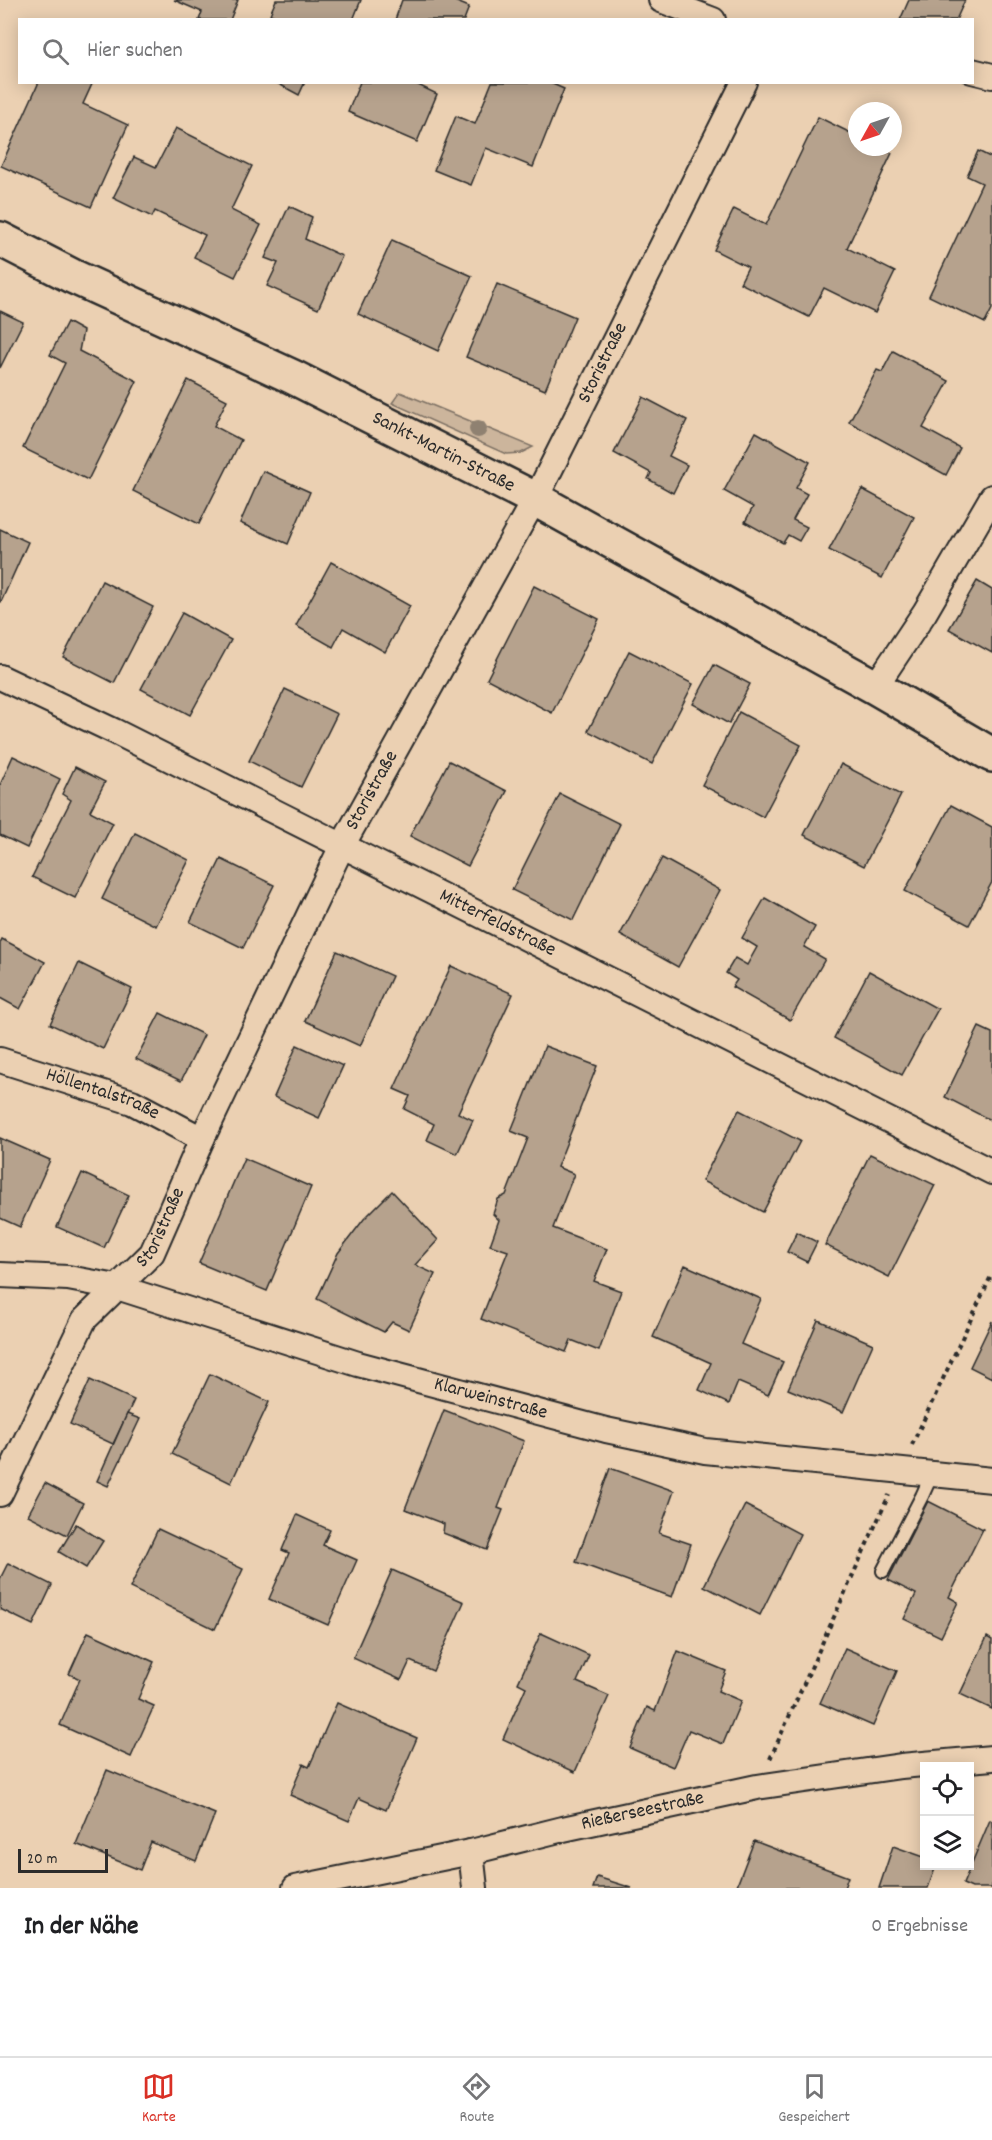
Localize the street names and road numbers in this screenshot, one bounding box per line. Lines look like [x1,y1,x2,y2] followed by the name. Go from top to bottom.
[571,318,635,408] street label: Storistraße
[367,405,520,501] street label: Sankt-Martin-Straße
[339,746,406,836] street label: Storistraße
[434,882,561,965] street label: Mitterfeldstraße
[42,1061,164,1128] street label: Höllentalstraße
[130,1183,193,1275] street label: Storistraße
[431,1371,551,1428] street label: Klarweinstraße
[579,1785,707,1839] street label: Rießerseestraße

